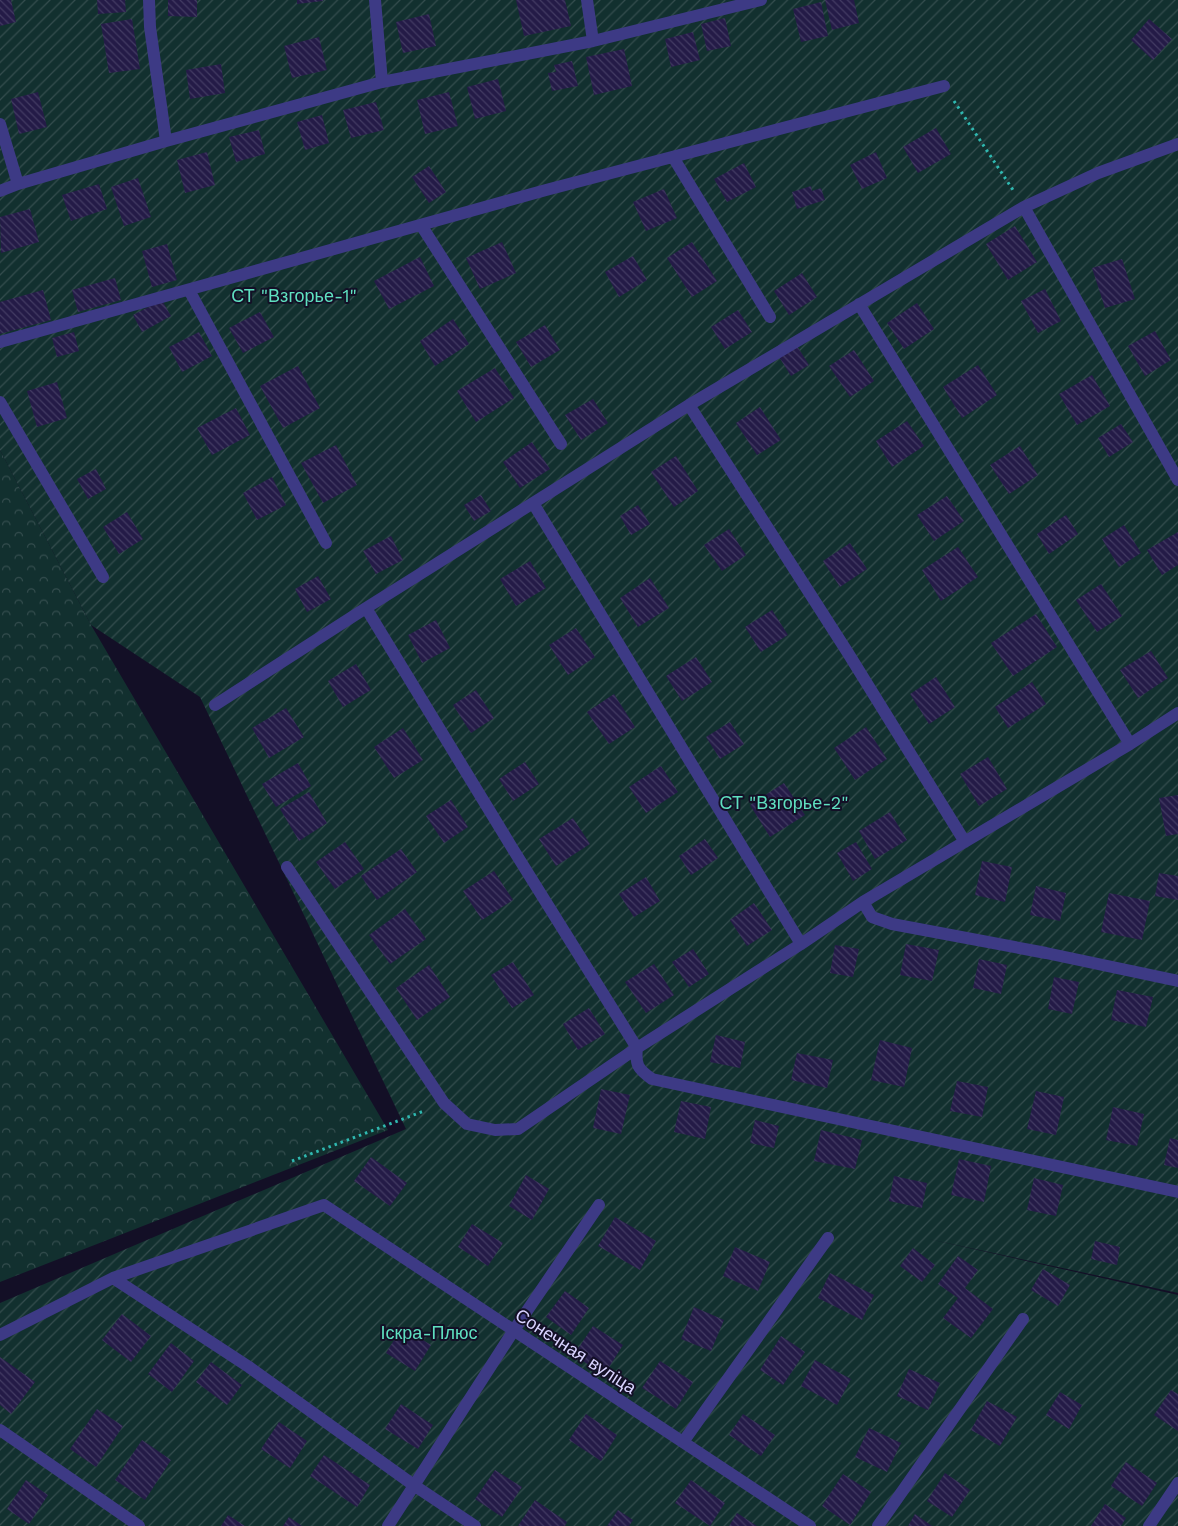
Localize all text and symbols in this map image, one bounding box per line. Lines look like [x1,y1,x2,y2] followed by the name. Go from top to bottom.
[231,285,357,306] park label: СТ "Взгорье-1"
[720,792,848,813] park label: СТ "Взгорье-2"
[512,1304,641,1399] street label: Сонечная вуліца
[380,1322,478,1343] park label: Іскра-Плюс

